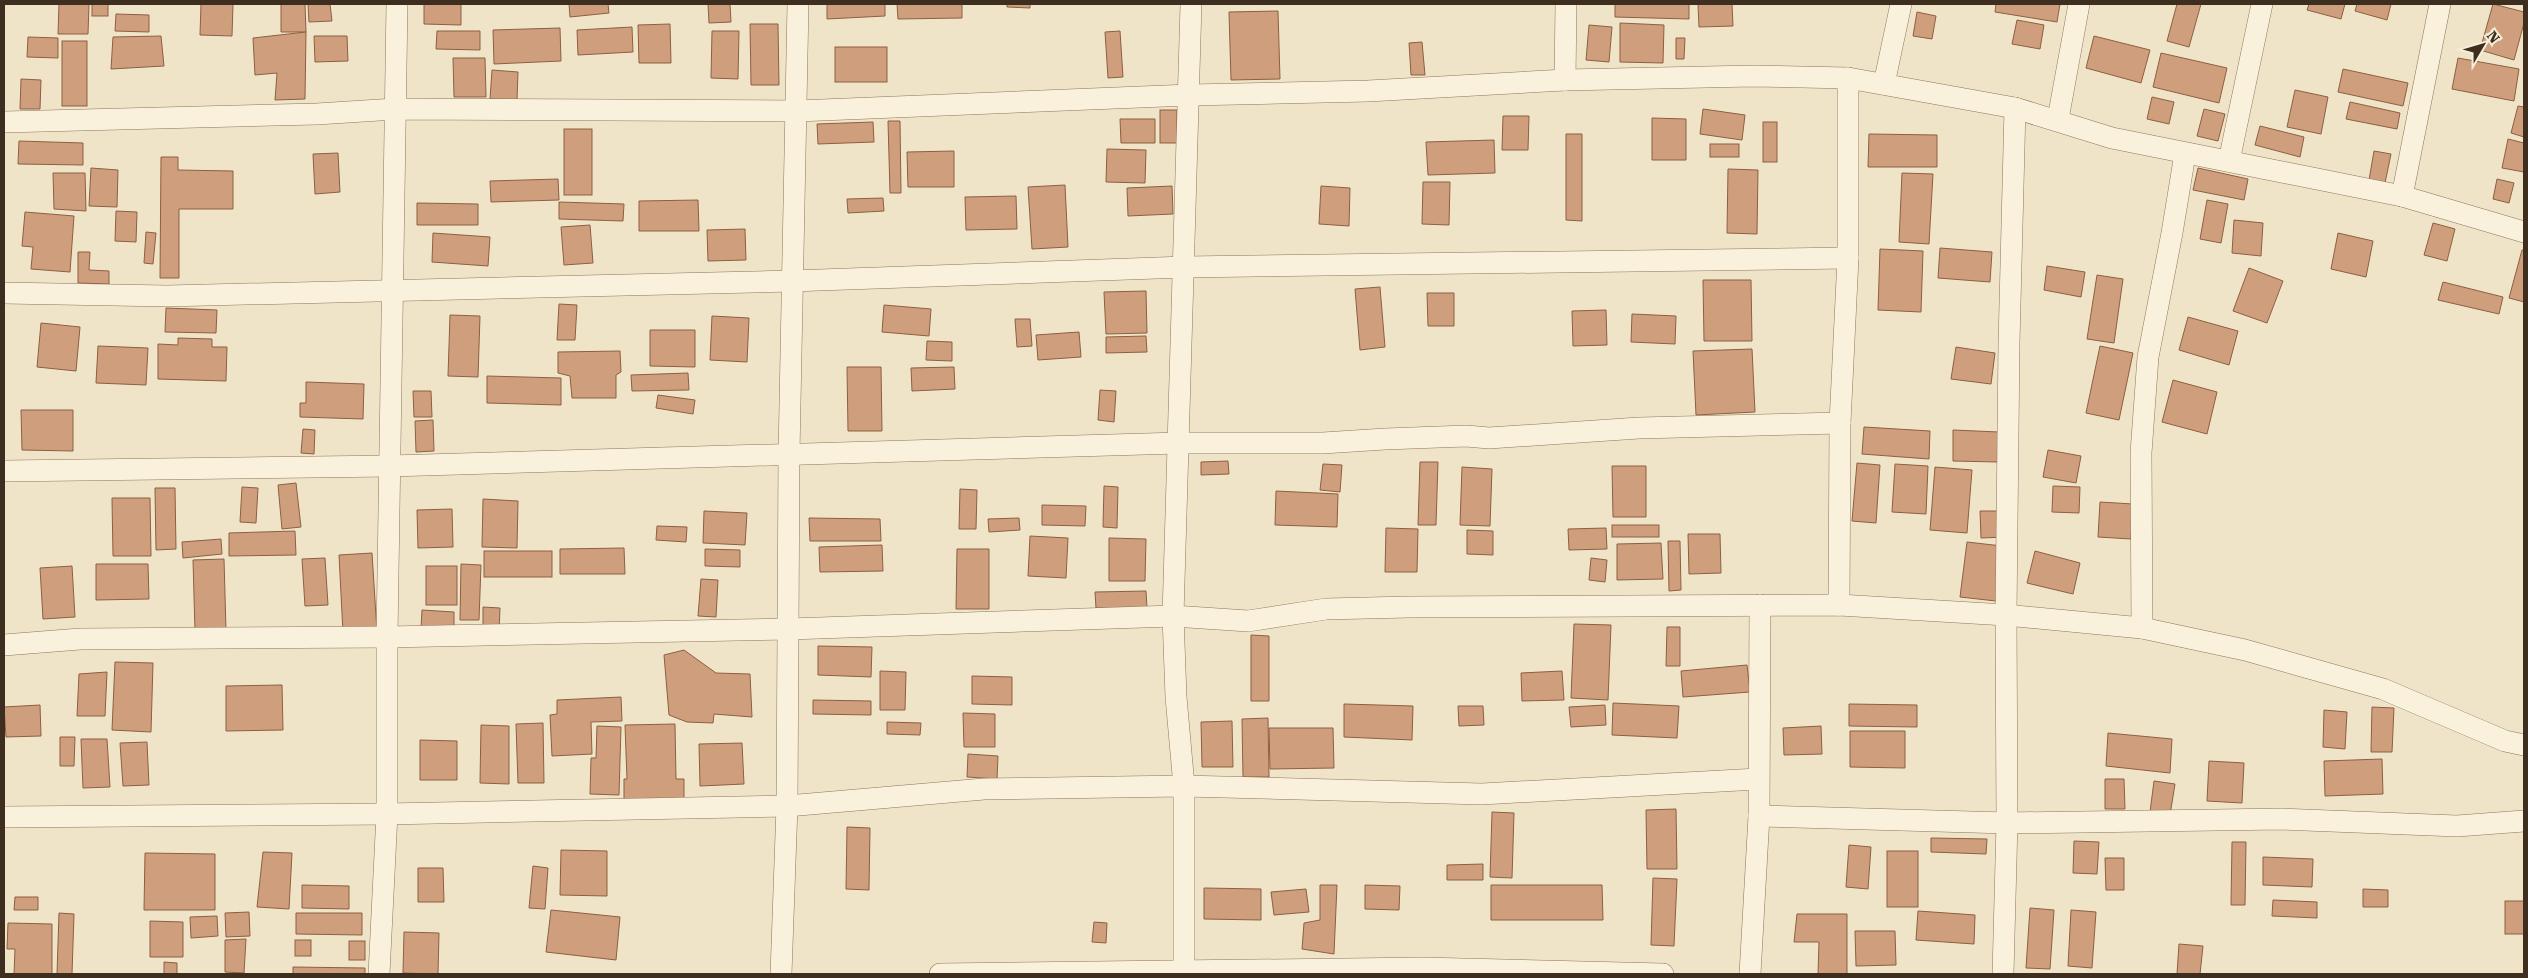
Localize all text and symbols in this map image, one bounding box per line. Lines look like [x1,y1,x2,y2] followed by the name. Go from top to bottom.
[2458,20,2508,70] north arrow
[2484,28,2503,46] text: N

